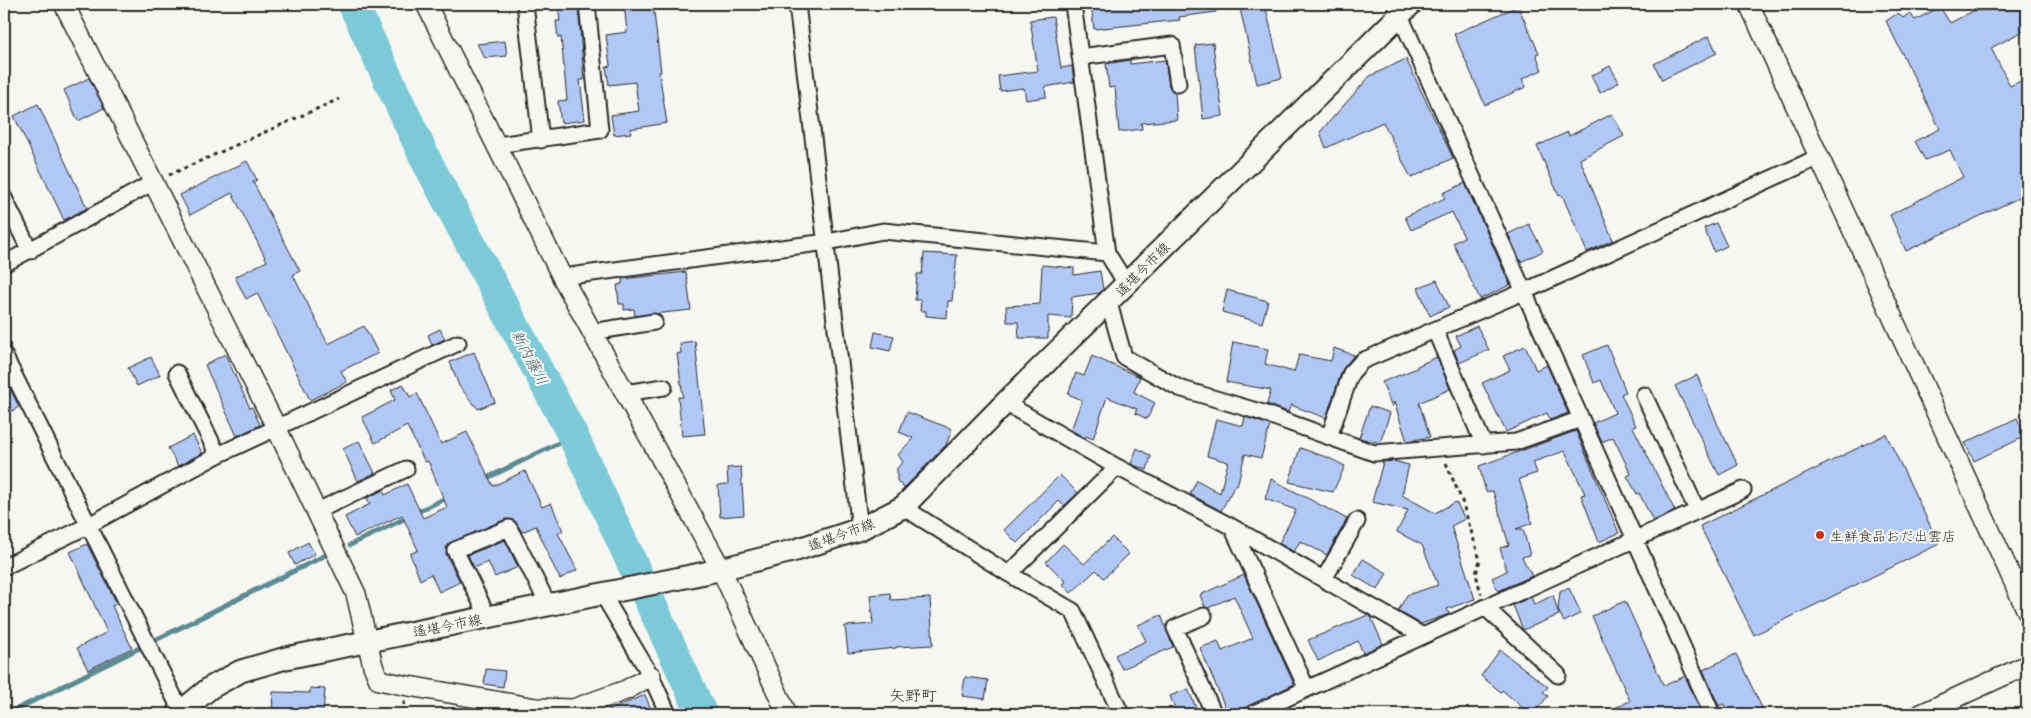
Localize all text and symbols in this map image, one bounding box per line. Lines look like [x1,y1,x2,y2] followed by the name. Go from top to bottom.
[1110,237,1174,301] street label: 遙堪今市線
[507,325,555,389] water label: 新内藤川
[805,512,877,556] street label: 遙堪今市線
[1830,525,1956,546] place label: 生鮮食品おだ出雲店
[1814,529,1826,541] marker: 生鮮食品おだ出雲店
[411,608,483,642] street label: 遙堪今市線
[889,682,937,706] district label: 矢野町

